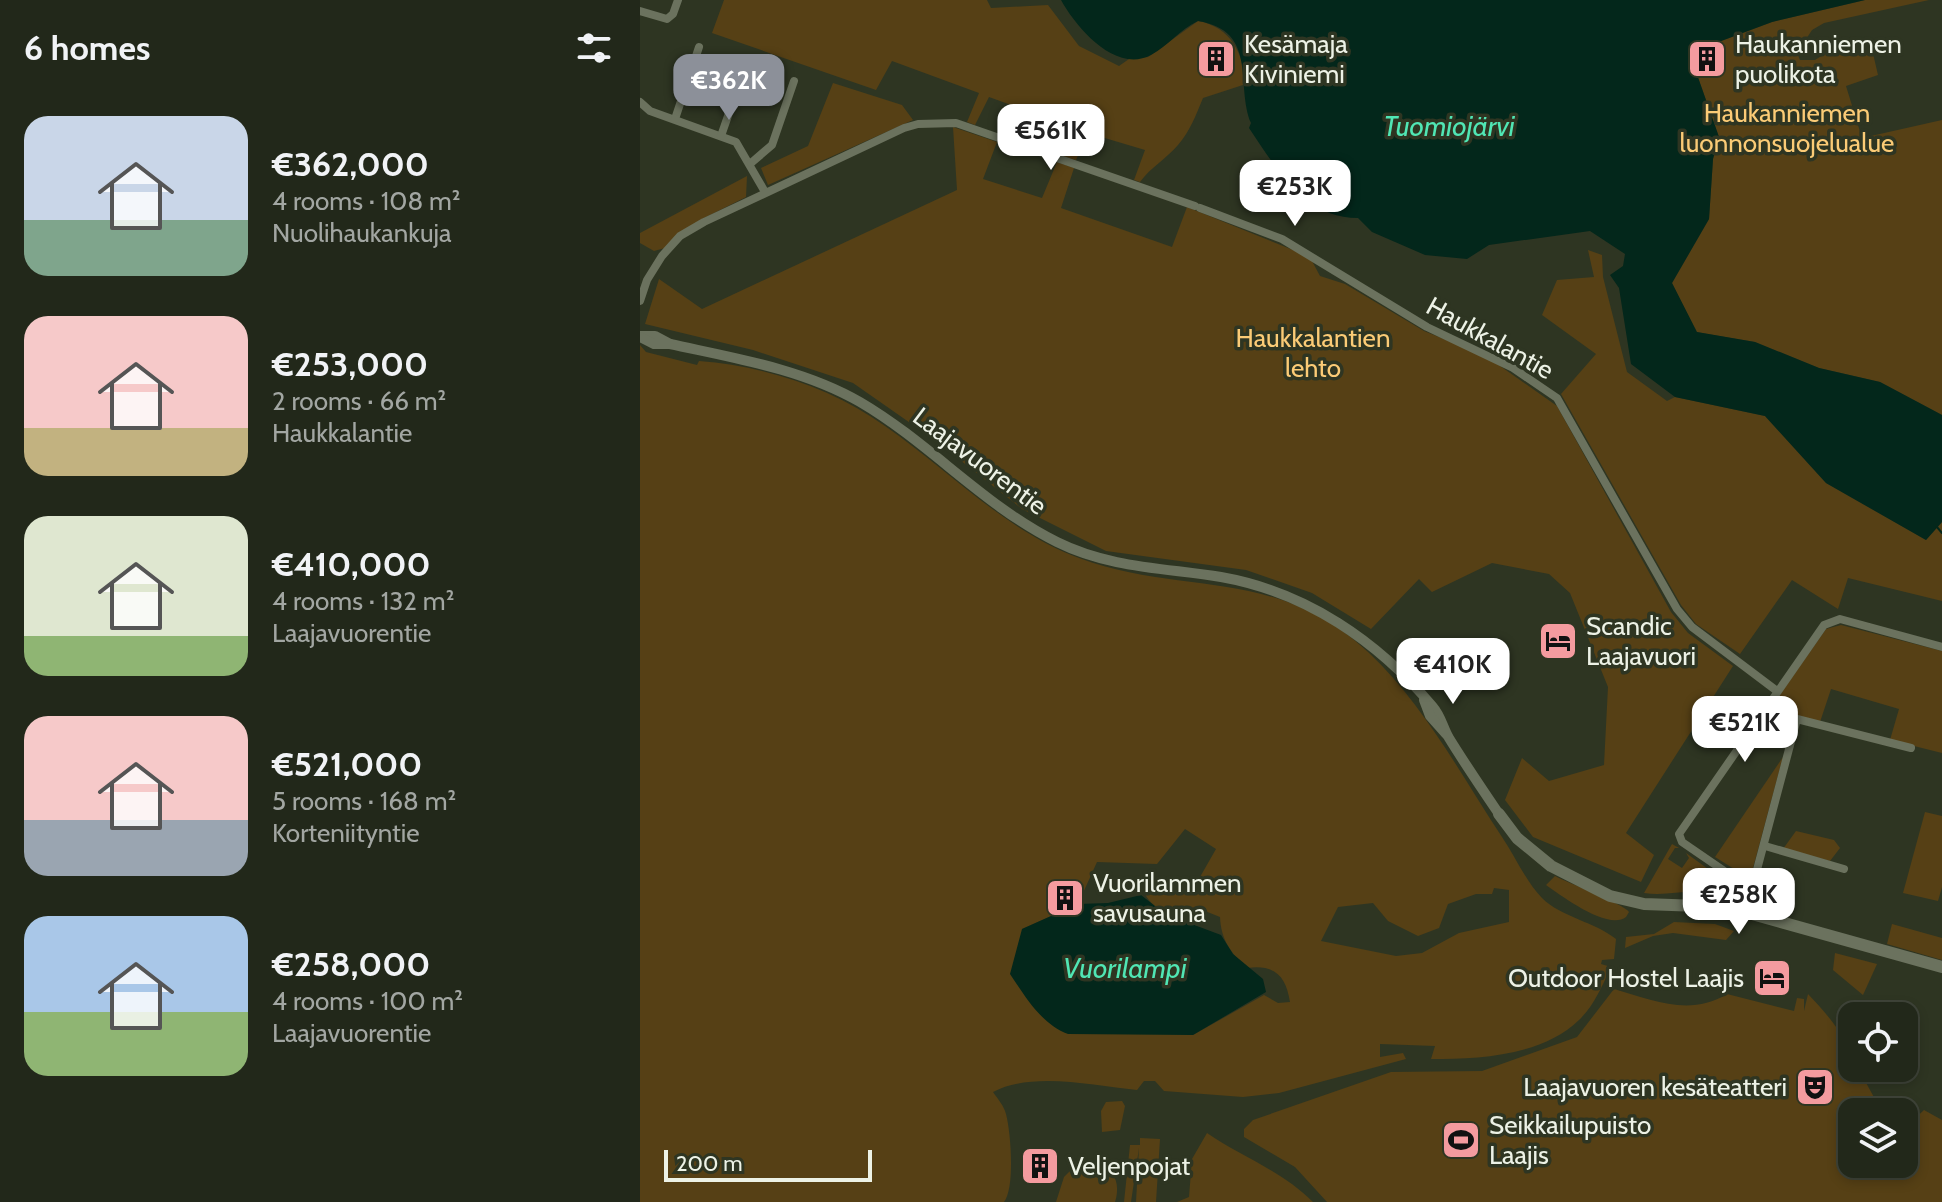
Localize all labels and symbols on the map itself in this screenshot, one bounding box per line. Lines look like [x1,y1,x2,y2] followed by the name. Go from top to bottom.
[1244,28,1348,90] place label: Kesämaja Kiviniemi
[1735,28,1902,90] place label: Haukanniemen puolikota
[1195,38,1237,80] building icon: Kesämaja Kiviniemi
[1686,38,1728,80] building icon: Haukanniemen puolikota
[673,54,785,122] pin: €362K
[1680,97,1894,159] park label: Haukanniemen luonnonsuojelualue
[995,104,1107,172] pin: €561K
[1383,109,1516,143] water label: Tuomiojärvi
[1239,160,1351,228] pin: €253K
[1421,290,1559,386] street label: Haukkalantie
[1236,322,1390,384] park label: Haukkalantien lehto
[907,400,1053,522] street label: Laajavuorentie
[1586,610,1696,672] place label: Scandic Laajavuori
[1537,620,1579,662] hotel icon: Scandic Laajavuori
[1397,638,1509,706] pin: €410K
[1689,696,1801,764] pin: €521K
[1093,867,1242,929] place label: Vuorilammen savusauna
[1683,868,1795,936] pin: €258K
[1044,877,1086,919] building icon: Vuorilammen savusauna
[1063,951,1188,985] water label: Vuorilampi
[1751,957,1793,999] hotel icon: Outdoor Hostel Laajis
[1508,962,1744,994] place label: Outdoor Hostel Laajis
[1794,1066,1836,1108] theatre icon: Laajavuoren kesäteatteri
[1523,1071,1787,1103] place label: Laajavuoren kesäteatteri
[1489,1109,1651,1171] place label: Seikkailupuisto Laajis
[1440,1119,1482,1161] sports icon: Seikkailupuisto Laajis
[1019,1145,1061,1187] building icon: Veljenpojat
[664,1146,872,1182] scale bar
[1068,1150,1191,1182] place label: Veljenpojat

